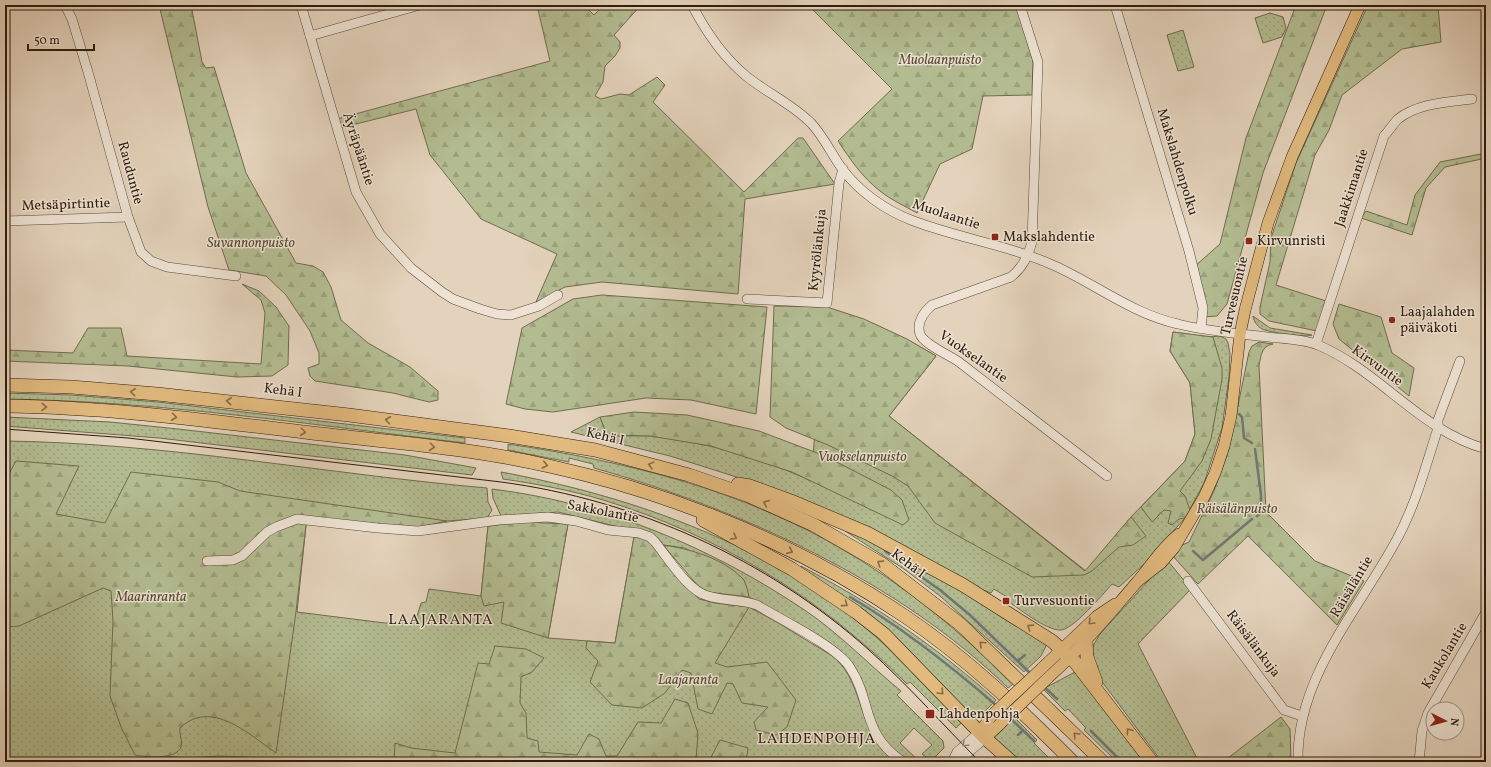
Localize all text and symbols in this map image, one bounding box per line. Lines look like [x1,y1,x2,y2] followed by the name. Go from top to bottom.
[28,26,94,52] scale bar
[34,33,60,49] text: 50 m
[898,51,982,70] park label: Muolaanpuisto
[1152,106,1202,218] street label: Makslahdenpolku
[337,110,379,188] street label: Äyräpääntie
[112,139,148,207] street label: Rauduntie
[1330,146,1374,230] street label: Jaakkimantie
[21,194,111,216] street label: Metsäpirtintie
[910,195,983,235] street label: Muolaantie
[804,208,832,292] street label: Kyyrölänkuja
[1003,228,1095,247] place label: Makslahdentie
[990,232,1000,242] marker: Makslahdentie
[1257,232,1325,251] place label: Kirvunristi
[207,234,296,253] park label: Suvannonpuisto
[1244,236,1254,246] marker: Kirvunristi
[1217,254,1253,337] street label: Turvesuontie
[1400,303,1475,338] place label: Laajalahden päiväkoti
[1387,315,1397,325] marker: Laajalahden päiväkoti
[935,326,1011,388] street label: Vuokselantie
[1348,341,1407,391] street label: Kirvuntie
[263,379,303,403] street label: Kehä I
[130,387,136,396] one-way arrow
[226,397,232,406] one-way arrow
[41,403,47,412] one-way arrow
[171,412,177,421] one-way arrow
[385,416,391,425] one-way arrow
[584,423,626,451] street label: Kehä I
[300,427,306,436] one-way arrow
[429,442,435,451] one-way arrow
[817,448,907,467] park label: Vuokselanpuisto
[542,460,548,468] one-way arrow
[648,461,655,470] one-way arrow
[566,496,641,528] street label: Sakkolantie
[762,500,770,508] one-way arrow
[1197,500,1278,519] park label: Räisälänpuisto
[730,533,737,540] one-way arrow
[887,545,929,583] street label: Kehä I
[785,546,793,554] one-way arrow
[1326,552,1378,621] street label: Räisäläntie
[878,561,885,568] one-way arrow
[114,588,187,607] park label: Maarinranta
[1014,592,1095,611] place label: Turvesuontie
[1001,596,1011,606] marker: Turvesuontie
[841,599,848,606] one-way arrow
[1221,606,1285,682] street label: Räisälänkuja
[388,610,494,631] district label: LAAJARANTA
[1088,617,1096,625] one-way arrow
[1418,619,1472,693] street label: Kaukolantie
[1027,625,1034,632] one-way arrow
[979,641,987,649] one-way arrow
[658,671,719,690] park label: Laajaranta
[936,687,944,695] one-way arrow
[1425,701,1465,741] north arrow
[939,705,1020,724] place label: Lahdenpohja
[924,708,936,720] marker: Lahdenpohja
[1446,717,1461,727] text: N
[1126,728,1133,735] one-way arrow
[758,729,876,750] district label: LAHDENPOHJA
[1073,732,1080,740] one-way arrow
[963,740,970,747] one-way arrow

